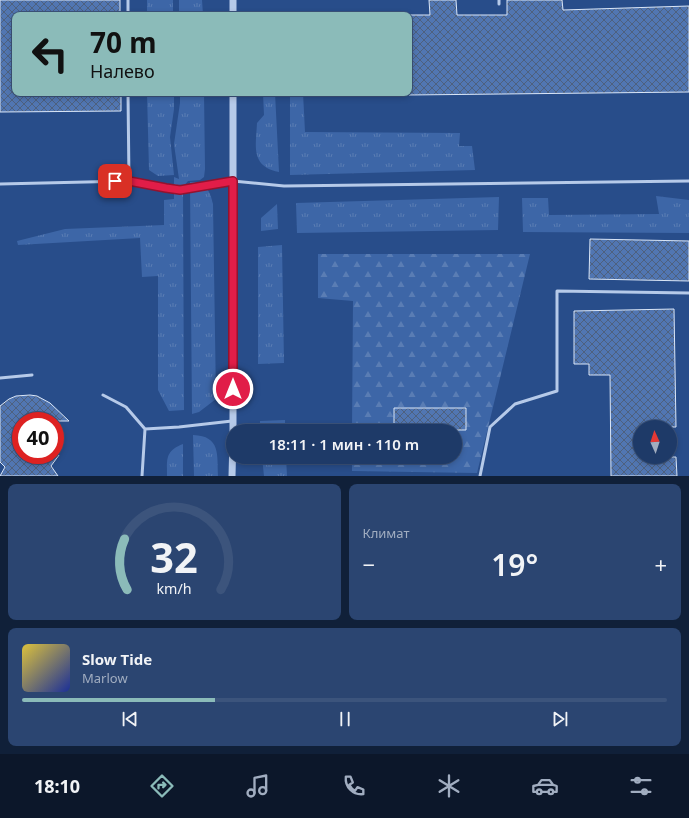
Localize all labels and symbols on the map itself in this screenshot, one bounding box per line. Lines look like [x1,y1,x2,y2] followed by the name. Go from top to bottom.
[98,164,132,198] pin
[212,368,254,410] position arrow
[12,412,64,464] speed limit sign: 40
[633,420,677,464] north arrow

